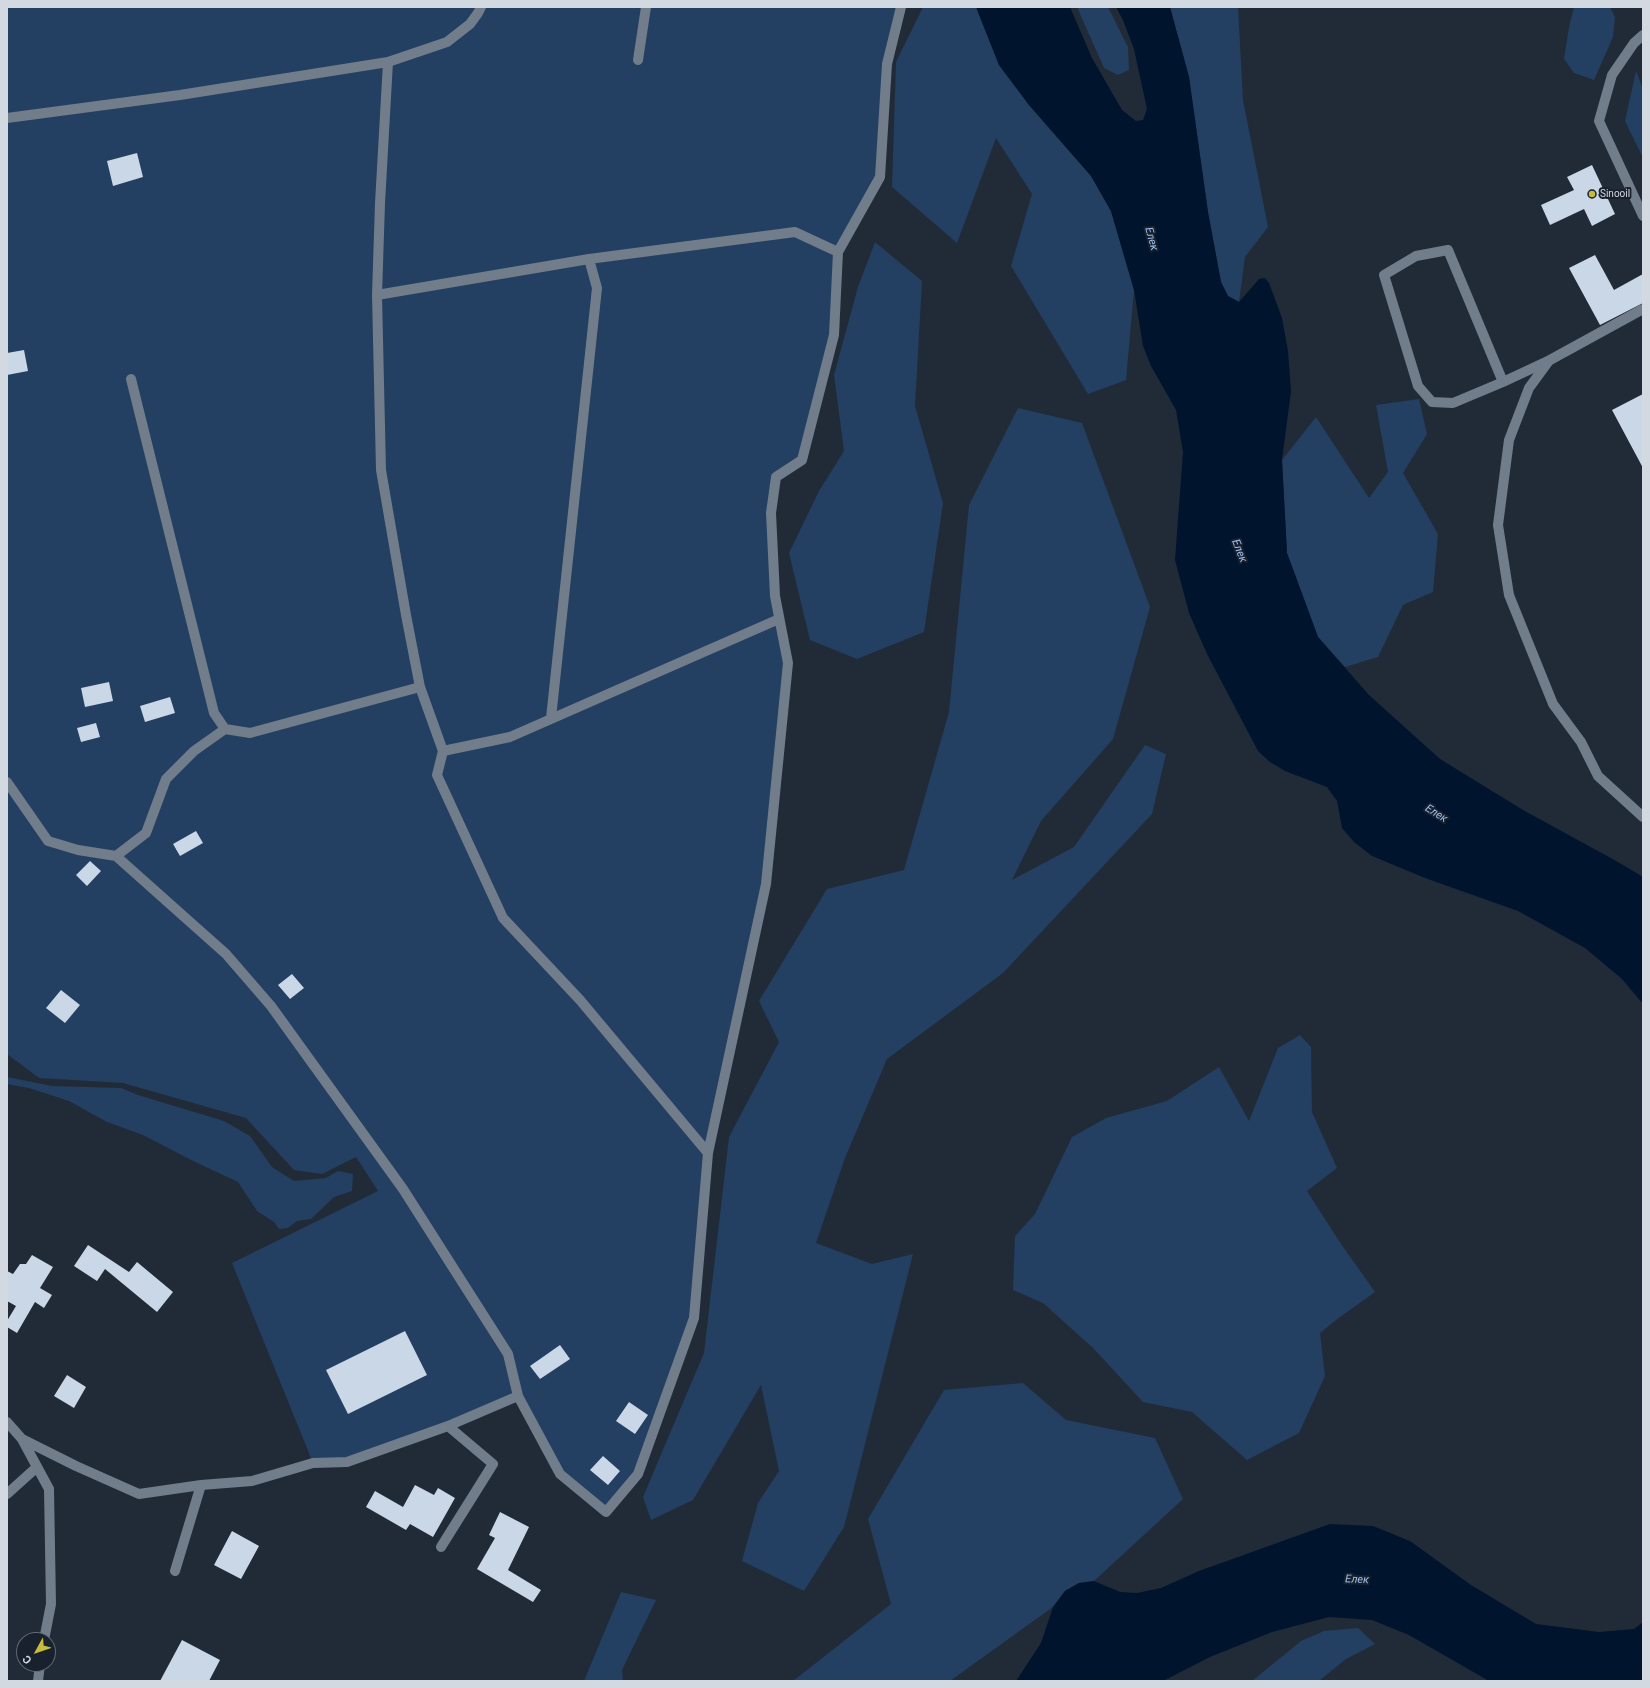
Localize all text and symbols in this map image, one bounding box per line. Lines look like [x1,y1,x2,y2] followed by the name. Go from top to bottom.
[1600,188,1630,200] place label: Sinooil
[1587,189,1597,199] marker: Sinooil
[1142,226,1160,252] water label: Елек
[1228,538,1250,564] water label: Елек
[1422,802,1450,826] water label: Елек
[1345,1573,1369,1587] water label: Елек
[16,1632,56,1672] north arrow
[20,1652,34,1666] text: С

